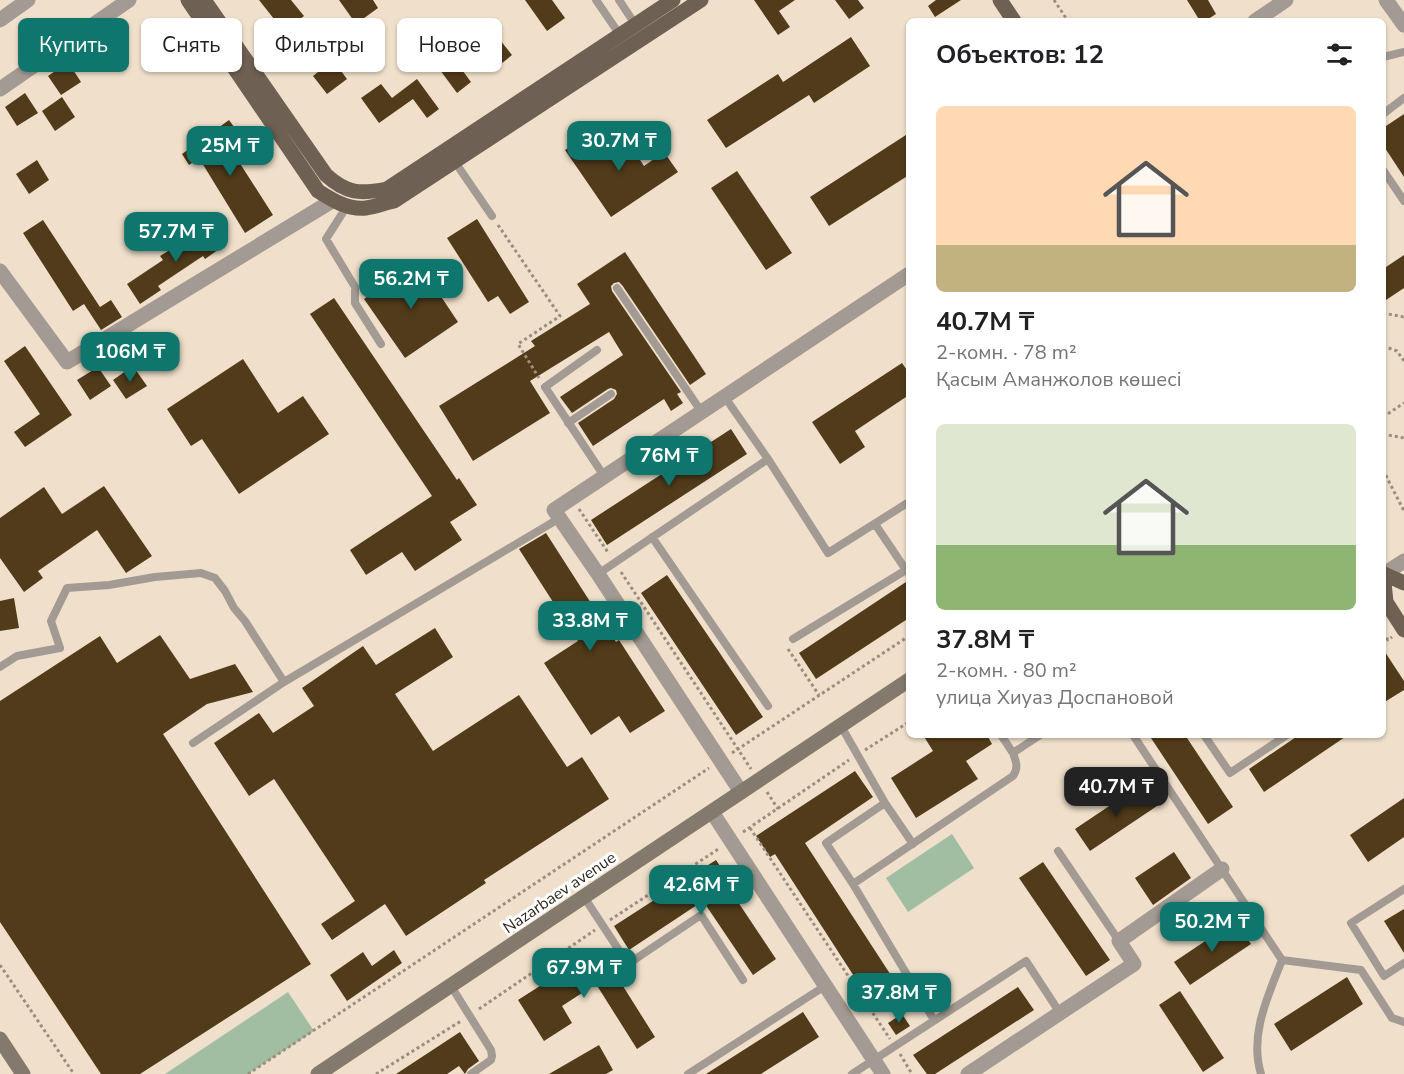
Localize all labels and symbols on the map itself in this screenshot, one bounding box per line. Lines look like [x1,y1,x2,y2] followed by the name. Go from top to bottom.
[564,121,674,172] pin: 30.7M ₸
[188,126,272,177] pin: 25M ₸
[121,212,231,263] pin: 57.7M ₸
[356,259,466,310] pin: 56.2M ₸
[81,332,179,383] pin: 106M ₸
[627,436,711,487] pin: 76M ₸
[535,601,645,652] pin: 33.8M ₸
[1061,767,1171,818] pin: 40.7M ₸
[499,847,620,939] street label: Nazarbaev avenue
[646,865,756,916] pin: 42.6M ₸
[1157,902,1267,953] pin: 50.2M ₸
[529,948,639,999] pin: 67.9M ₸
[844,973,954,1024] pin: 37.8M ₸

